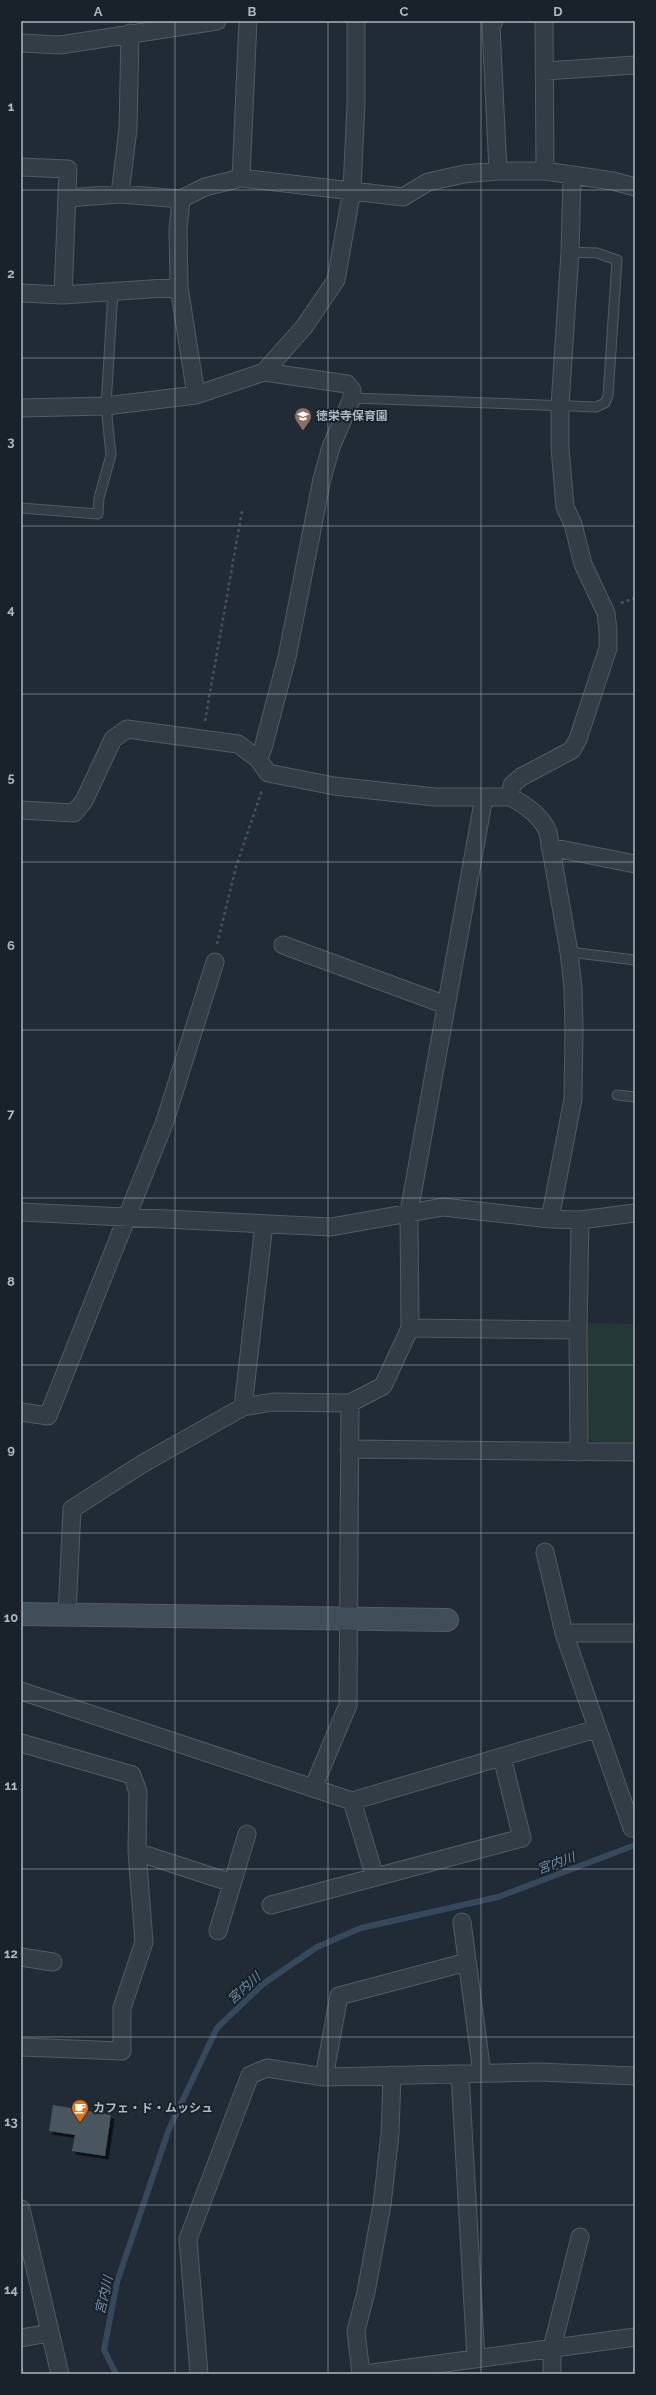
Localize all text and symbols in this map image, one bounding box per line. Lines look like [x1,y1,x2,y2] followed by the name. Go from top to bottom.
[94,4,103,19] text: A
[248,4,257,19] text: B
[400,4,409,19] text: C
[553,4,563,19] text: D
[8,99,15,114] text: 1
[7,266,15,281] text: 2
[293,406,313,431] school or university icon: 徳栄寺保育園
[316,409,388,423] place label: 徳栄寺保育園
[7,434,15,449] text: 3
[7,602,15,617] text: 4
[7,770,15,785] text: 5
[7,938,15,953] text: 6
[7,1106,15,1121] text: 7
[7,1274,15,1289] text: 8
[7,1442,15,1457] text: 9
[4,1610,18,1625] text: 10
[5,1778,18,1793] text: 11
[535,1849,579,1877] water label: 宮内川
[4,1946,18,1961] text: 12
[224,1968,265,2007] water label: 宮内川
[70,2098,90,2123] cafe icon: カフェ・ド・ムッシュ
[93,2101,213,2115] place label: カフェ・ド・ムッシュ
[4,2114,18,2129] text: 13
[92,2272,116,2316] water label: 宮内川
[4,2282,18,2297] text: 14

